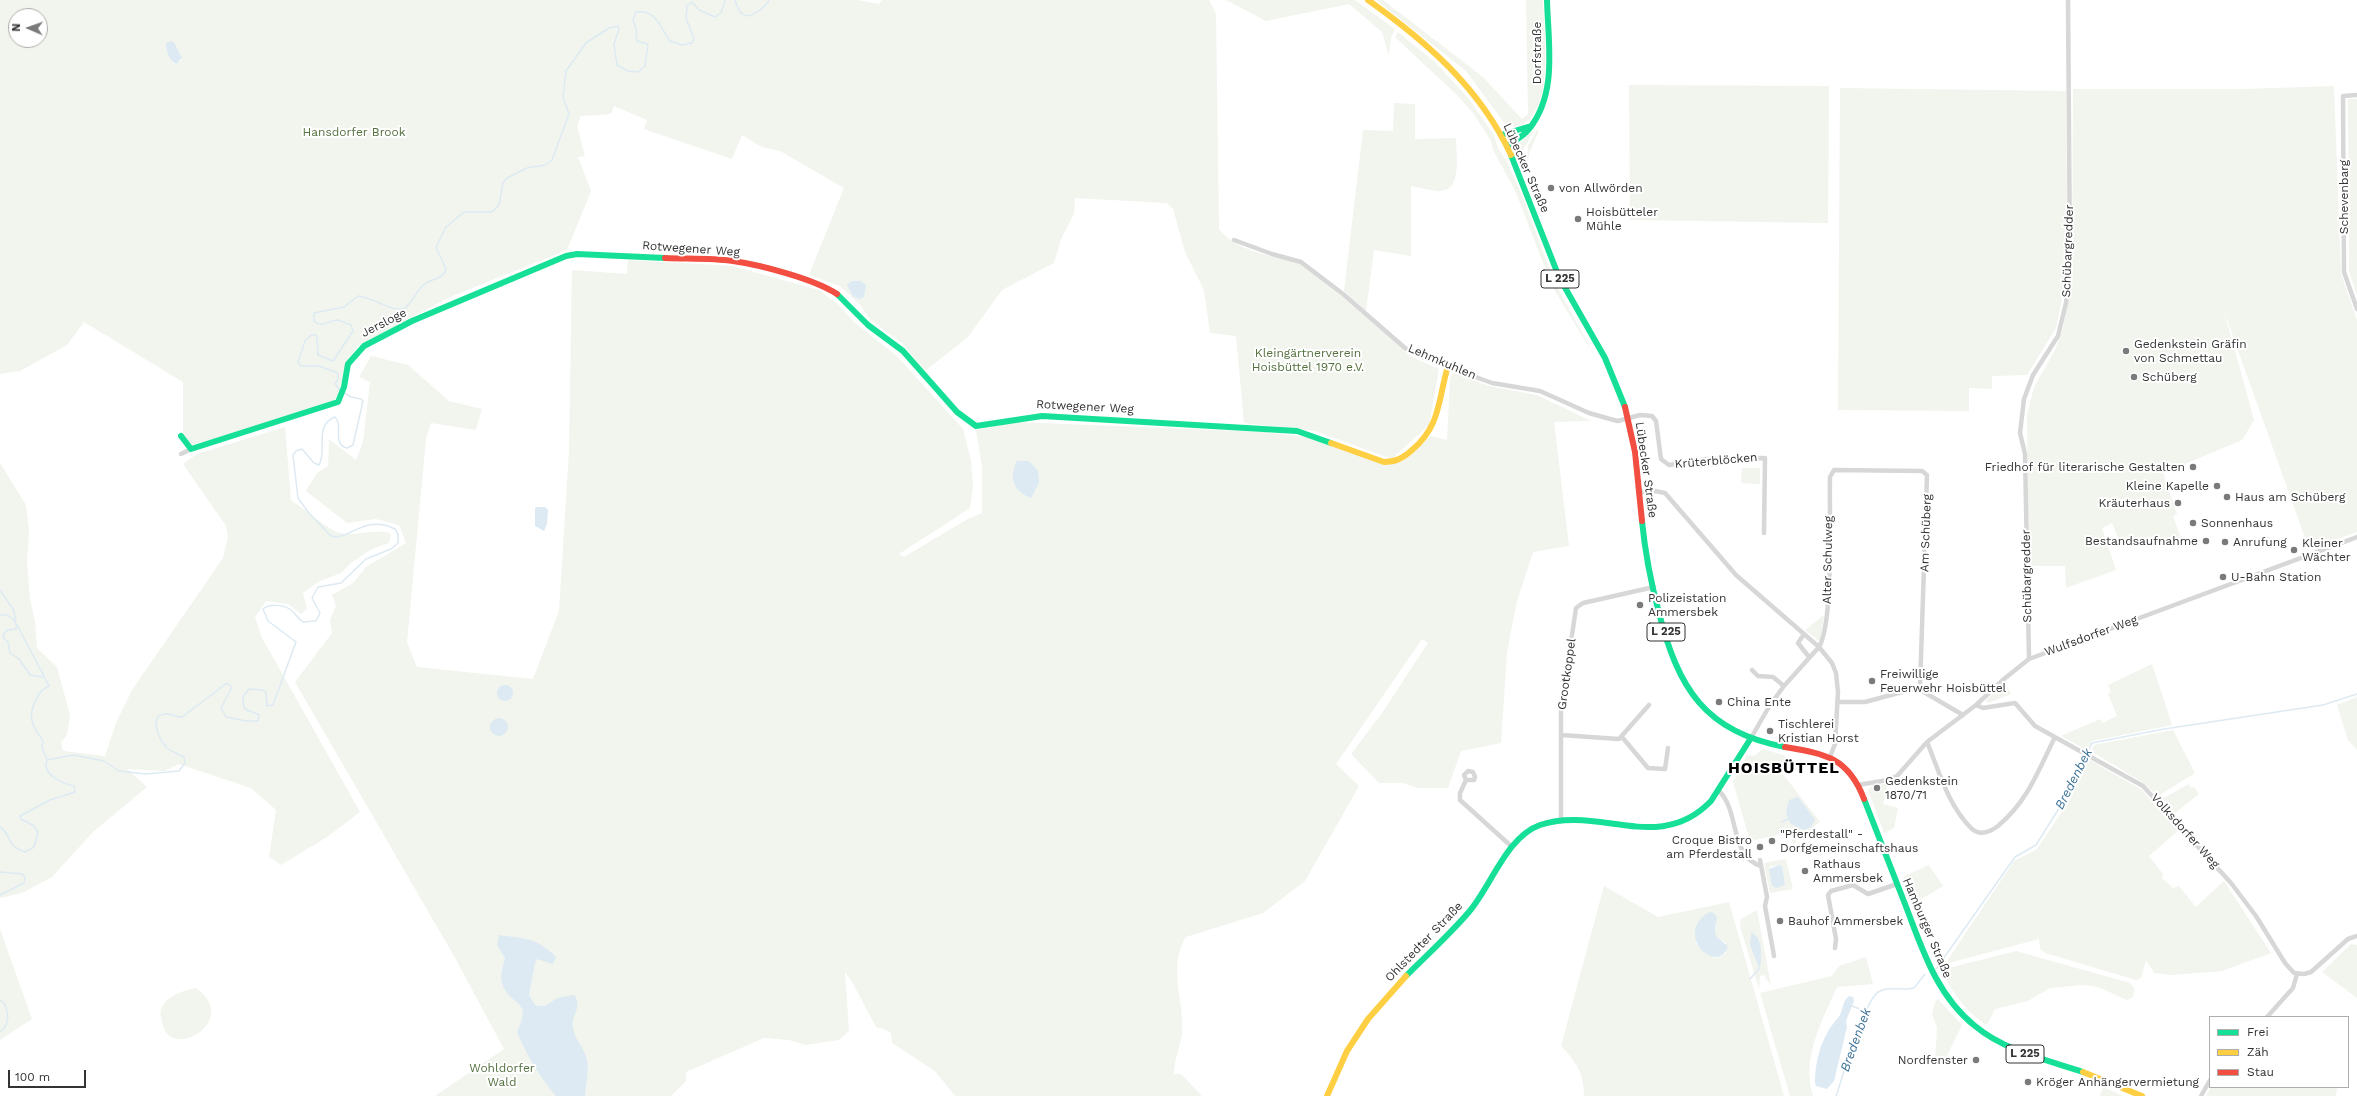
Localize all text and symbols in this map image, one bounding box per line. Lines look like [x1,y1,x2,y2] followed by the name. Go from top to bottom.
[8,8,48,48] north arrow
[1530,22,1544,84] street label: Dorfstraße
[10,23,23,32] text: N
[1500,121,1552,215] street label: Lübecker Straße
[302,125,406,139] park label: Hansdorfer Brook
[2337,160,2351,234] street label: Schevenbarg
[1559,181,1643,195] place label: von Allwörden
[1546,183,1556,193] marker: von Allwörden
[2059,204,2077,298] street label: Schübargredder
[1586,205,1658,233] place label: Hoisbütteler Mühle
[1573,214,1583,224] marker: Hoisbütteler Mühle
[642,238,740,260] street label: Rotwegener Weg
[1541,270,1579,288] road number: L 225
[359,306,409,340] street label: Jersloge
[2134,337,2247,365] place label: Gedenkstein Gräfin von Schmettau
[1406,341,1478,383] street label: Lehmkuhlen
[1252,346,1364,374] park label: Kleingärtnerverein Hoisbüttel 1970 e.V.
[2121,346,2131,356] marker: Gedenkstein Gräfin von Schmettau
[2142,370,2197,384] place label: Schüberg
[2129,372,2139,382] marker: Schüberg
[1036,397,1134,417] street label: Rotwegener Weg
[1632,421,1660,519] street label: Lübecker Straße
[1674,450,1758,472] street label: Krüterblöcken
[1985,460,2185,474] place label: Friedhof für literarische Gestalten
[2188,462,2198,472] marker: Friedhof für literarische Gestalten
[2126,479,2209,493] place label: Kleine Kapelle
[2212,481,2222,491] marker: Kleine Kapelle
[2235,490,2345,504] place label: Haus am Schüberg
[2222,492,2232,502] marker: Haus am Schüberg
[1917,494,1935,572] street label: Am Schüberg
[2098,496,2170,510] place label: Kräuterhaus
[2173,498,2183,508] marker: Kräuterhaus
[1820,516,1836,604] street label: Alter Schulweg
[2201,516,2273,530] place label: Sonnenhaus
[2188,518,2198,528] marker: Sonnenhaus
[2019,529,2035,623] street label: Schübargredder
[2085,534,2198,548] place label: Bestandsaufnahme
[2233,535,2287,549] place label: Anrufung
[2201,536,2211,546] marker: Bestandsaufnahme
[2302,536,2351,564] place label: Kleiner Wächter
[2220,537,2230,547] marker: Anrufung
[2289,545,2299,555] marker: Kleiner Wächter
[2231,570,2321,584] place label: U-Bahn Station
[2218,572,2228,582] marker: U-Bahn Station
[1648,591,1726,619] place label: Polizeistation Ammersbek
[1635,600,1645,610] marker: Polizeistation Ammersbek
[2043,612,2139,660] street label: Wulfsdorfer Weg
[1647,623,1685,641] road number: L 225
[1555,637,1579,711] street label: Grootkoppel
[1880,667,2006,695] place label: Freiwillige Feuerwehr Hoisbüttel
[1867,676,1877,686] marker: Freiwillige Feuerwehr Hoisbüttel
[1727,695,1791,709] place label: China Ente
[1714,697,1724,707] marker: China Ente
[1778,717,1859,745] place label: Tischlerei Kristian Horst
[1765,726,1775,736] marker: Tischlerei Kristian Horst
[2052,746,2096,812] water label: Bredenbek
[1728,758,1840,778] district label: HOISBÜTTEL
[1885,774,1958,802] place label: Gedenkstein 1870/71
[1872,783,1882,793] marker: Gedenkstein 1870/71
[2148,791,2222,871] street label: Volksdorfer Weg
[1780,827,1918,855] place label: "Pferdestall" - Dorfgemeinschaftshaus
[1666,833,1752,861] place label: Croque Bistro am Pferdestall
[1767,836,1777,846] marker: "Pferdestall" - Dorfgemeinschaftshaus
[1755,842,1765,852] marker: Croque Bistro am Pferdestall
[1813,857,1883,885] place label: Rathaus Ammersbek
[1800,866,1810,876] marker: Rathaus Ammersbek
[1899,876,1955,980] street label: Hamburger Straße
[1382,899,1466,985] street label: Ohlstedter Straße
[1788,914,1903,928] place label: Bauhof Ammersbek
[1775,916,1785,926] marker: Bauhof Ammersbek
[1837,1006,1875,1074] water label: Bredenbek
[2209,1016,2349,1088] legend
[2247,1025,2269,1039] text: Frei
[2006,1045,2044,1063] road number: L 225
[2247,1045,2269,1059] text: Zäh
[1898,1053,1968,1067] place label: Nordfenster
[1971,1055,1981,1065] marker: Nordfenster
[469,1061,535,1089] park label: Wohldorfer Wald
[10,1062,88,1088] scale bar
[2247,1065,2274,1079] text: Stau
[15,1070,50,1084] text: 100 m
[2036,1075,2199,1089] place label: Kröger Anhängervermietung
[2023,1077,2033,1087] marker: Kröger Anhängervermietung

